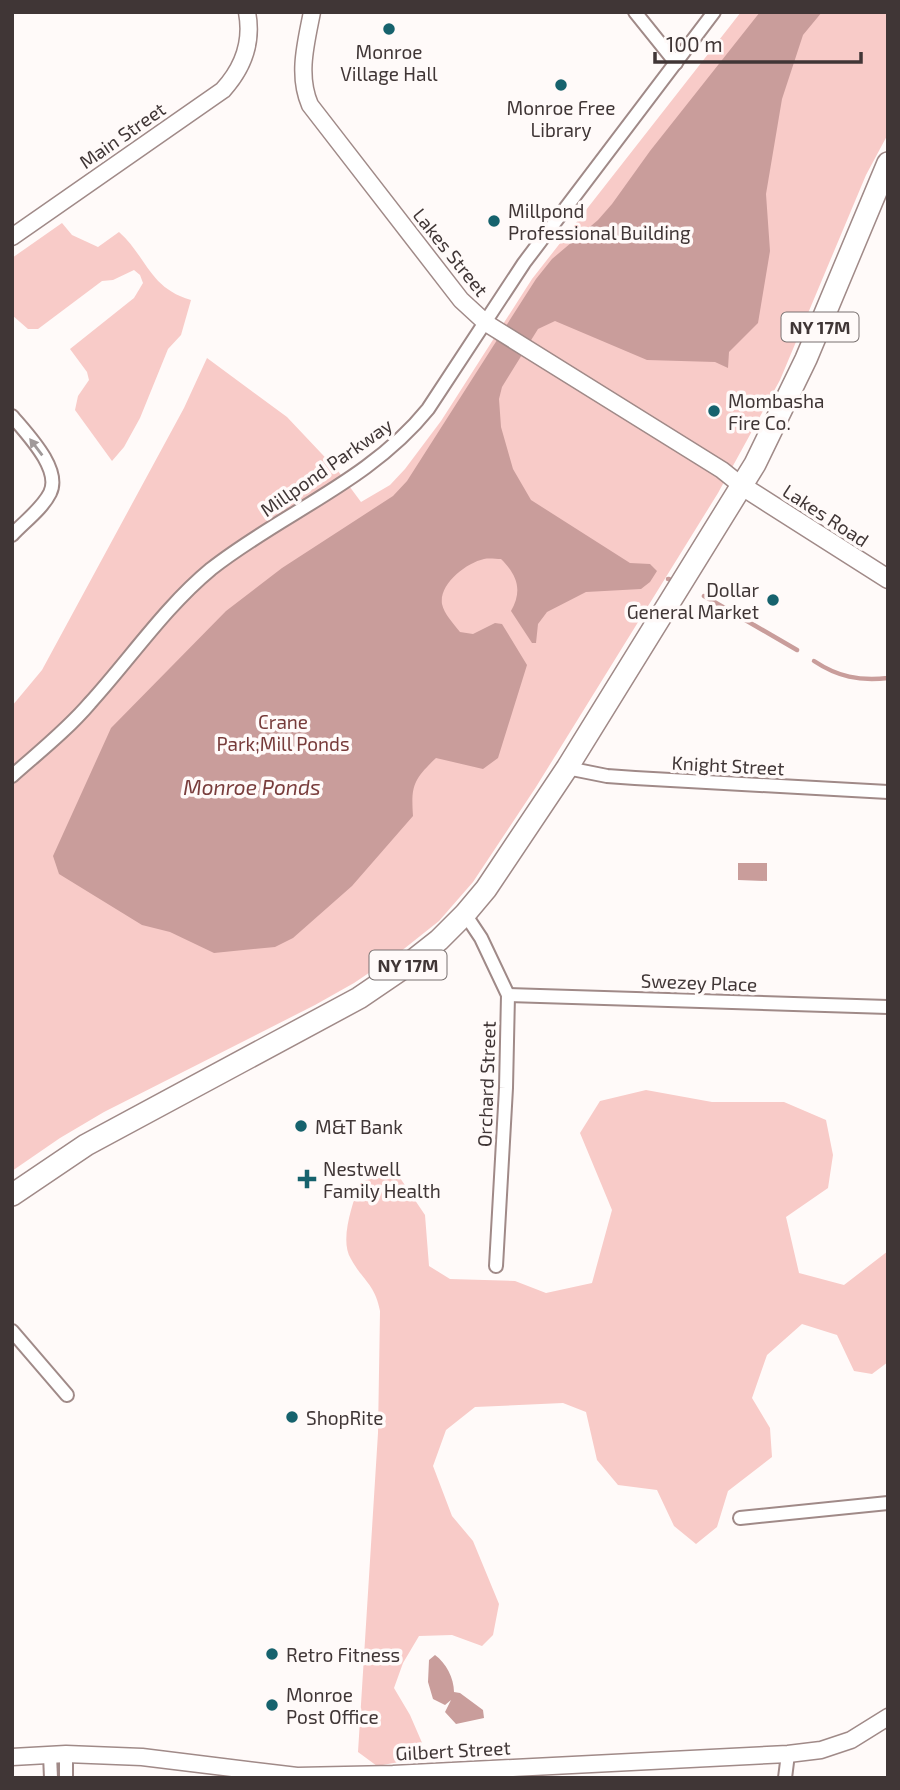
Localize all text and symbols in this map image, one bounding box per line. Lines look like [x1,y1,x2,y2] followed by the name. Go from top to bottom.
[381,21,397,37] marker: Monroe Village Hall
[655,21,862,65] scale bar
[666,31,723,56] text: 100 m
[340,40,438,85] place label: Monroe Village Hall
[553,77,569,93] marker: Monroe Free Library
[507,96,615,141] place label: Monroe Free Library
[74,97,170,173] street label: Main Street
[508,199,691,244] place label: Millpond Professional Building
[409,203,493,301] street label: Lakes Street
[486,213,502,229] marker: Millpond Professional Building
[782,312,858,342] road number: NY 17M
[728,389,824,434] place label: Mombasha Fire Co.
[706,403,722,419] marker: Mombasha Fire Co.
[256,413,396,521] street label: Millpond Parkway
[29,437,43,456] one-way arrow
[779,479,873,551] street label: Lakes Road
[627,578,759,623] place label: Dollar General Market
[765,592,781,608] marker: Dollar General Market
[216,710,350,755] park label: Crane Park;Mill Ponds
[671,751,785,779] street label: Knight Street
[183,774,321,799] water label: Monroe Ponds
[370,950,446,980] road number: NY 17M
[640,968,758,996] street label: Swezey Place
[472,1021,500,1147] street label: Orchard Street
[315,1115,403,1138] place label: M&T Bank
[293,1118,309,1134] marker: M&T Bank
[323,1157,441,1202] place label: Nestwell Family Health
[297,1169,317,1189] marker: Nestwell Family Health
[306,1406,383,1429] place label: ShopRite
[284,1409,300,1425] marker: ShopRite
[286,1643,400,1666] place label: Retro Fitness
[264,1646,280,1662] marker: Retro Fitness
[286,1683,379,1728] place label: Monroe Post Office
[264,1697,280,1713] marker: Monroe Post Office
[395,1736,511,1764] street label: Gilbert Street

